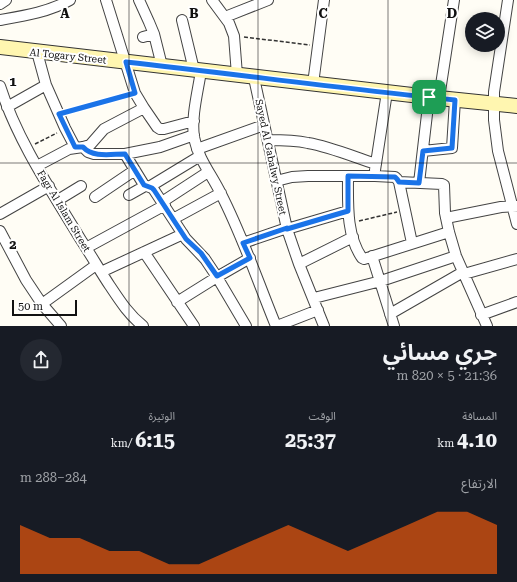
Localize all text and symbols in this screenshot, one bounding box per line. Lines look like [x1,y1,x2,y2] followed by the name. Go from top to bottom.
[60,6,70,21] text: A
[189,6,199,21] text: B
[318,6,328,21] text: C
[447,6,457,21] text: D
[465,12,505,52] map controls
[465,12,505,52] button: layers
[29,46,107,66] street label: Al Togary Street
[9,74,17,89] text: 1
[412,80,446,114] pin
[418,86,440,108] icon: arrive
[253,98,289,216] street label: Sayed Al Gabalwy Street
[35,168,93,254] street label: Fagr Al Islam Street
[9,237,17,252] text: 2
[12,298,77,317] scale bar
[18,300,43,313] text: 50 m
[20,339,62,381] button: share
[383,340,497,365] text: جري مسائي
[397,368,497,383] text: 21:36 · 5 × 820 m
[149,410,175,423] text: الوتيرة
[308,410,336,423] text: الوقت
[462,410,497,423] text: المسافة
[135,428,175,452] text: 6:15
[285,428,336,452] text: 25:37
[457,428,497,452] text: 4.10
[111,437,135,450] text: /km
[437,437,457,450] text: km
[20,470,87,485] text: 284–288 m
[461,476,497,491] text: الارتفاع

